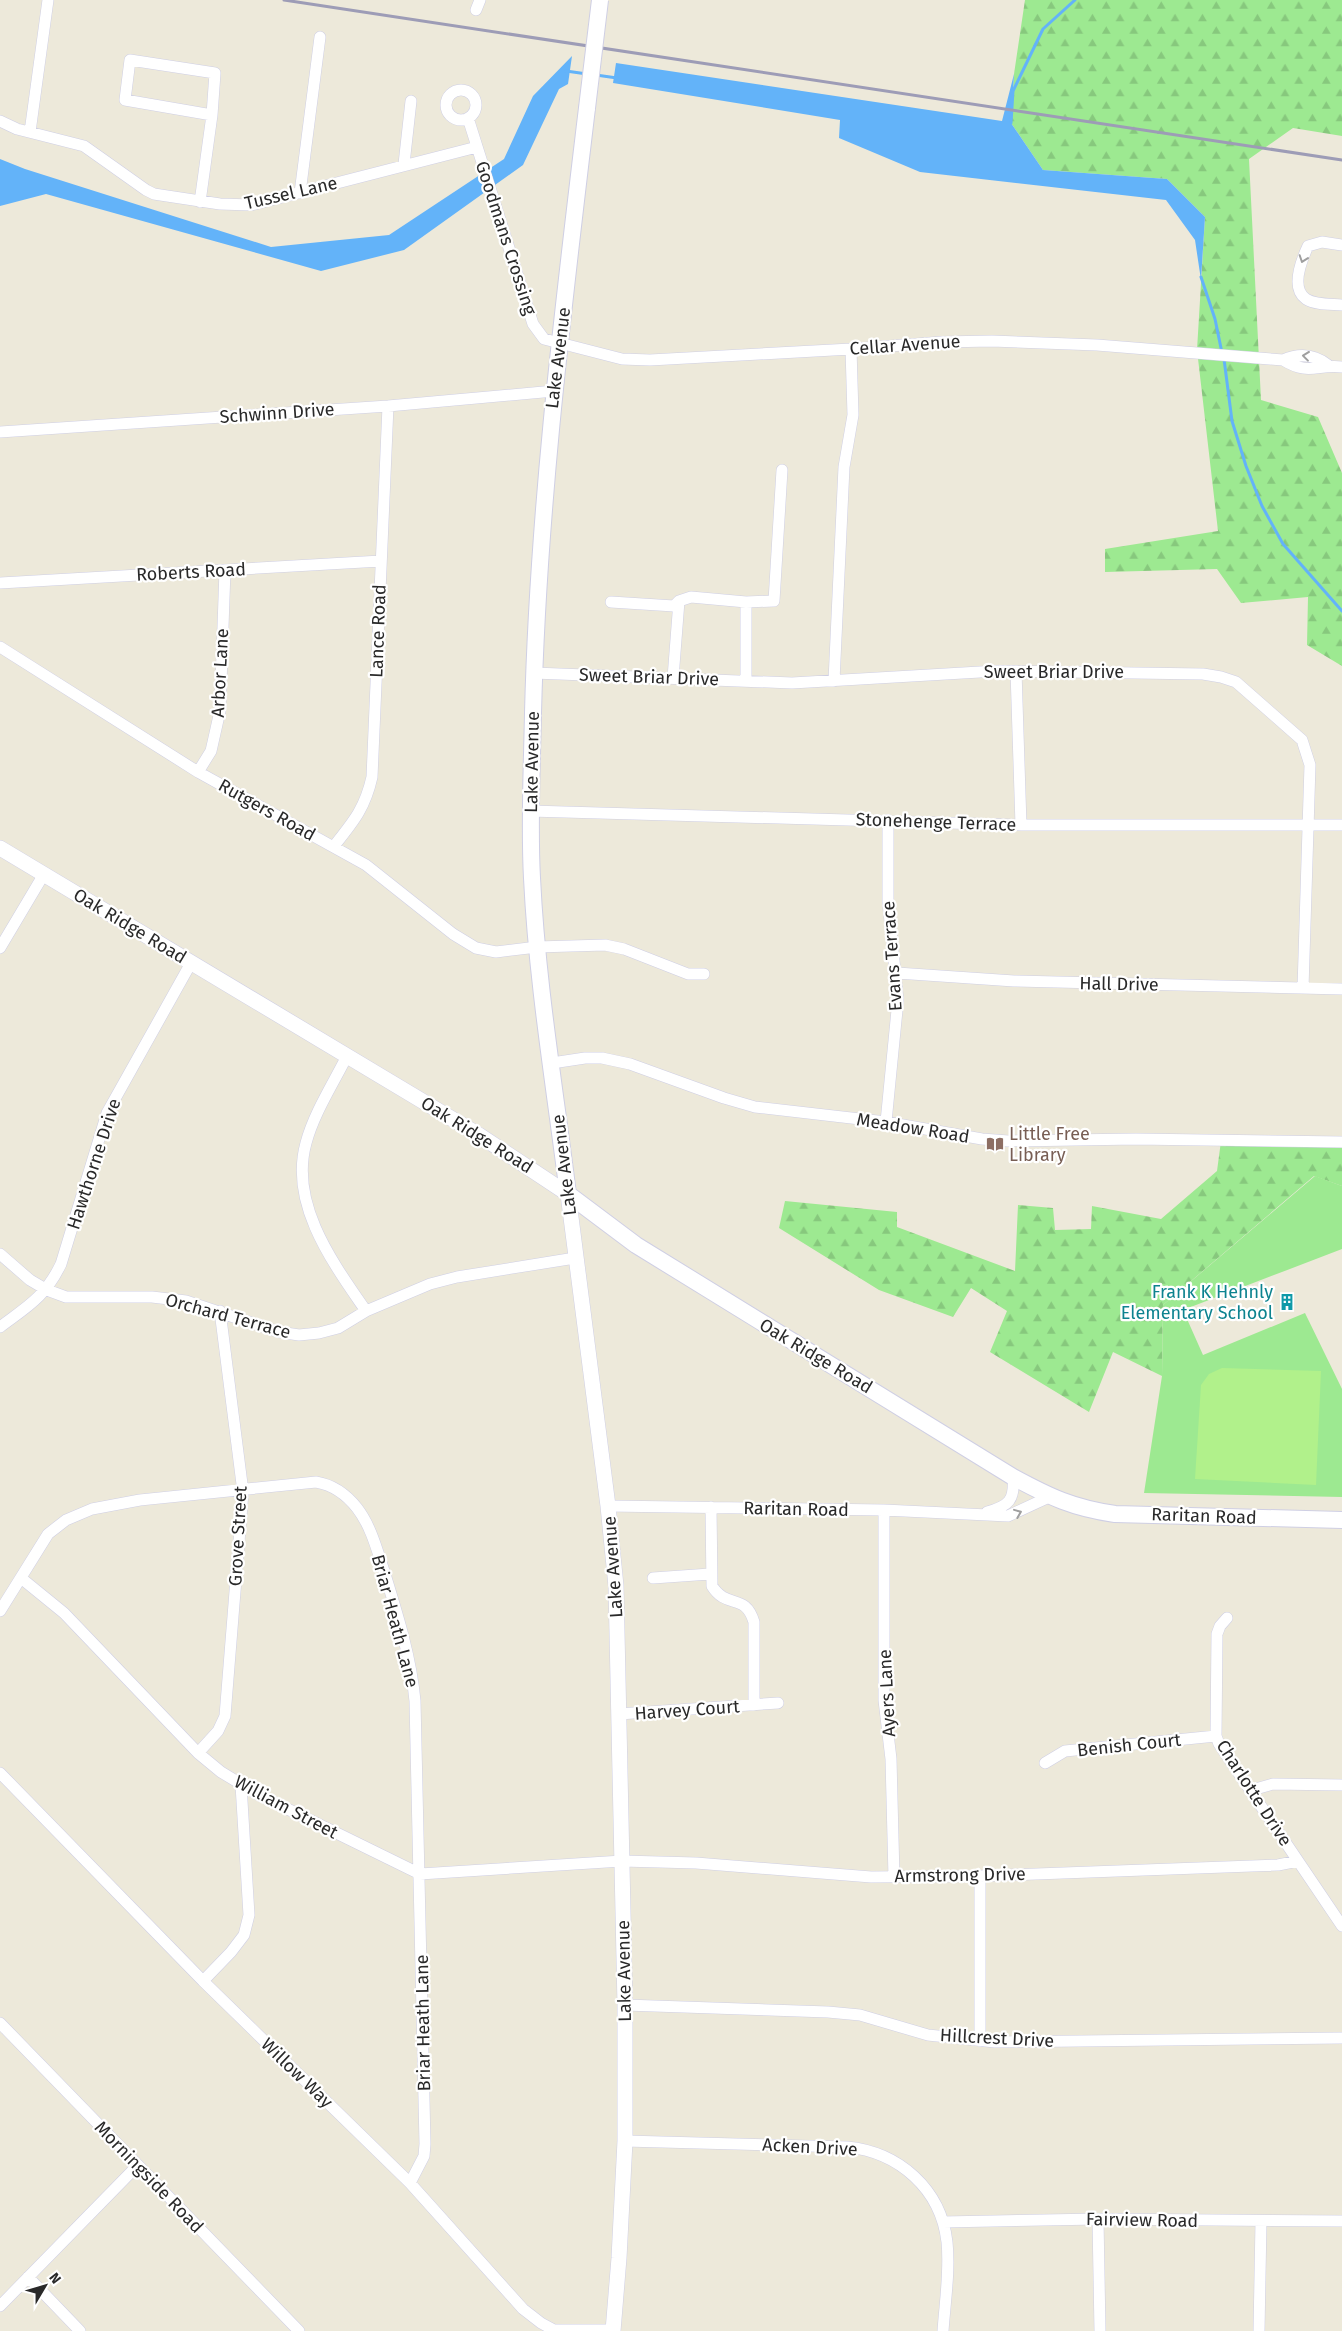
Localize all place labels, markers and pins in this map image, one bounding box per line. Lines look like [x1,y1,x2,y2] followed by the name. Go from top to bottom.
[1009,1123,1090,1166] place label: Little Free Library
[985,1134,1005,1154] library icon: Little Free Library
[1121,1281,1273,1324] place label: Frank K Hehnly Elementary School
[1277,1292,1297,1312] building icon: Frank K Hehnly Elementary School

